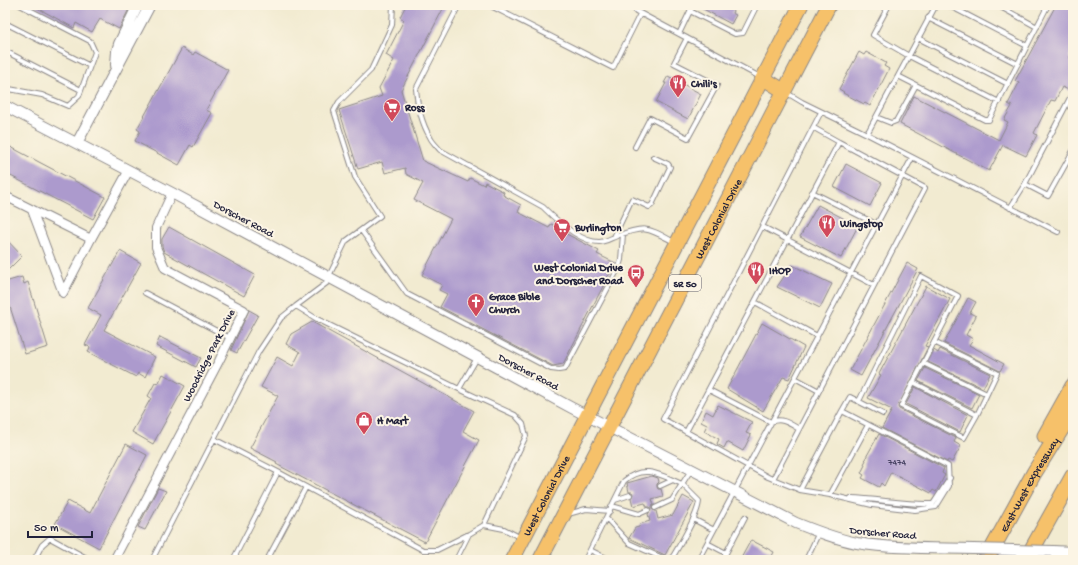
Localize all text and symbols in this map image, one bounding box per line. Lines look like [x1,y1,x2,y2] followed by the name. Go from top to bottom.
[668,73,688,98] restaurant icon: Chili's
[690,79,718,91] place label: Chili's
[382,97,402,122] supermarket icon: Ross
[404,103,426,115] place label: Ross
[694,177,746,262] street label: West Colonial Drive
[210,198,277,241] street label: Dorscher Road
[817,213,837,238] restaurant icon: Wingstop
[552,217,572,242] supermarket icon: Burlington
[839,218,883,232] place label: Wingstop
[574,222,622,236] place label: Burlington
[746,260,766,285] restaurant icon: IHOP
[533,262,625,288] place label: West Colonial Drive and Dorscher Road
[626,263,646,288] bus stop icon: West Colonial Drive and Dorscher Road
[769,266,792,278] place label: IHOP
[669,275,701,291] road number: SR 50
[466,292,486,317] church icon: Grace Bible Church
[488,292,541,317] place label: Grace Bible Church
[181,307,238,404] street label: Woodridge Park Drive
[495,351,562,394] street label: Dorscher Road
[354,410,374,435] shop icon: H Mart
[377,415,410,428] place label: H Mart
[999,435,1063,535] street label: East-West Expressway
[522,454,573,538] street label: West Colonial Drive
[887,458,907,469] house number: 7474
[28,513,92,539] scale bar
[34,522,59,536] text: 50 m
[848,525,918,543] street label: Dorscher Road

